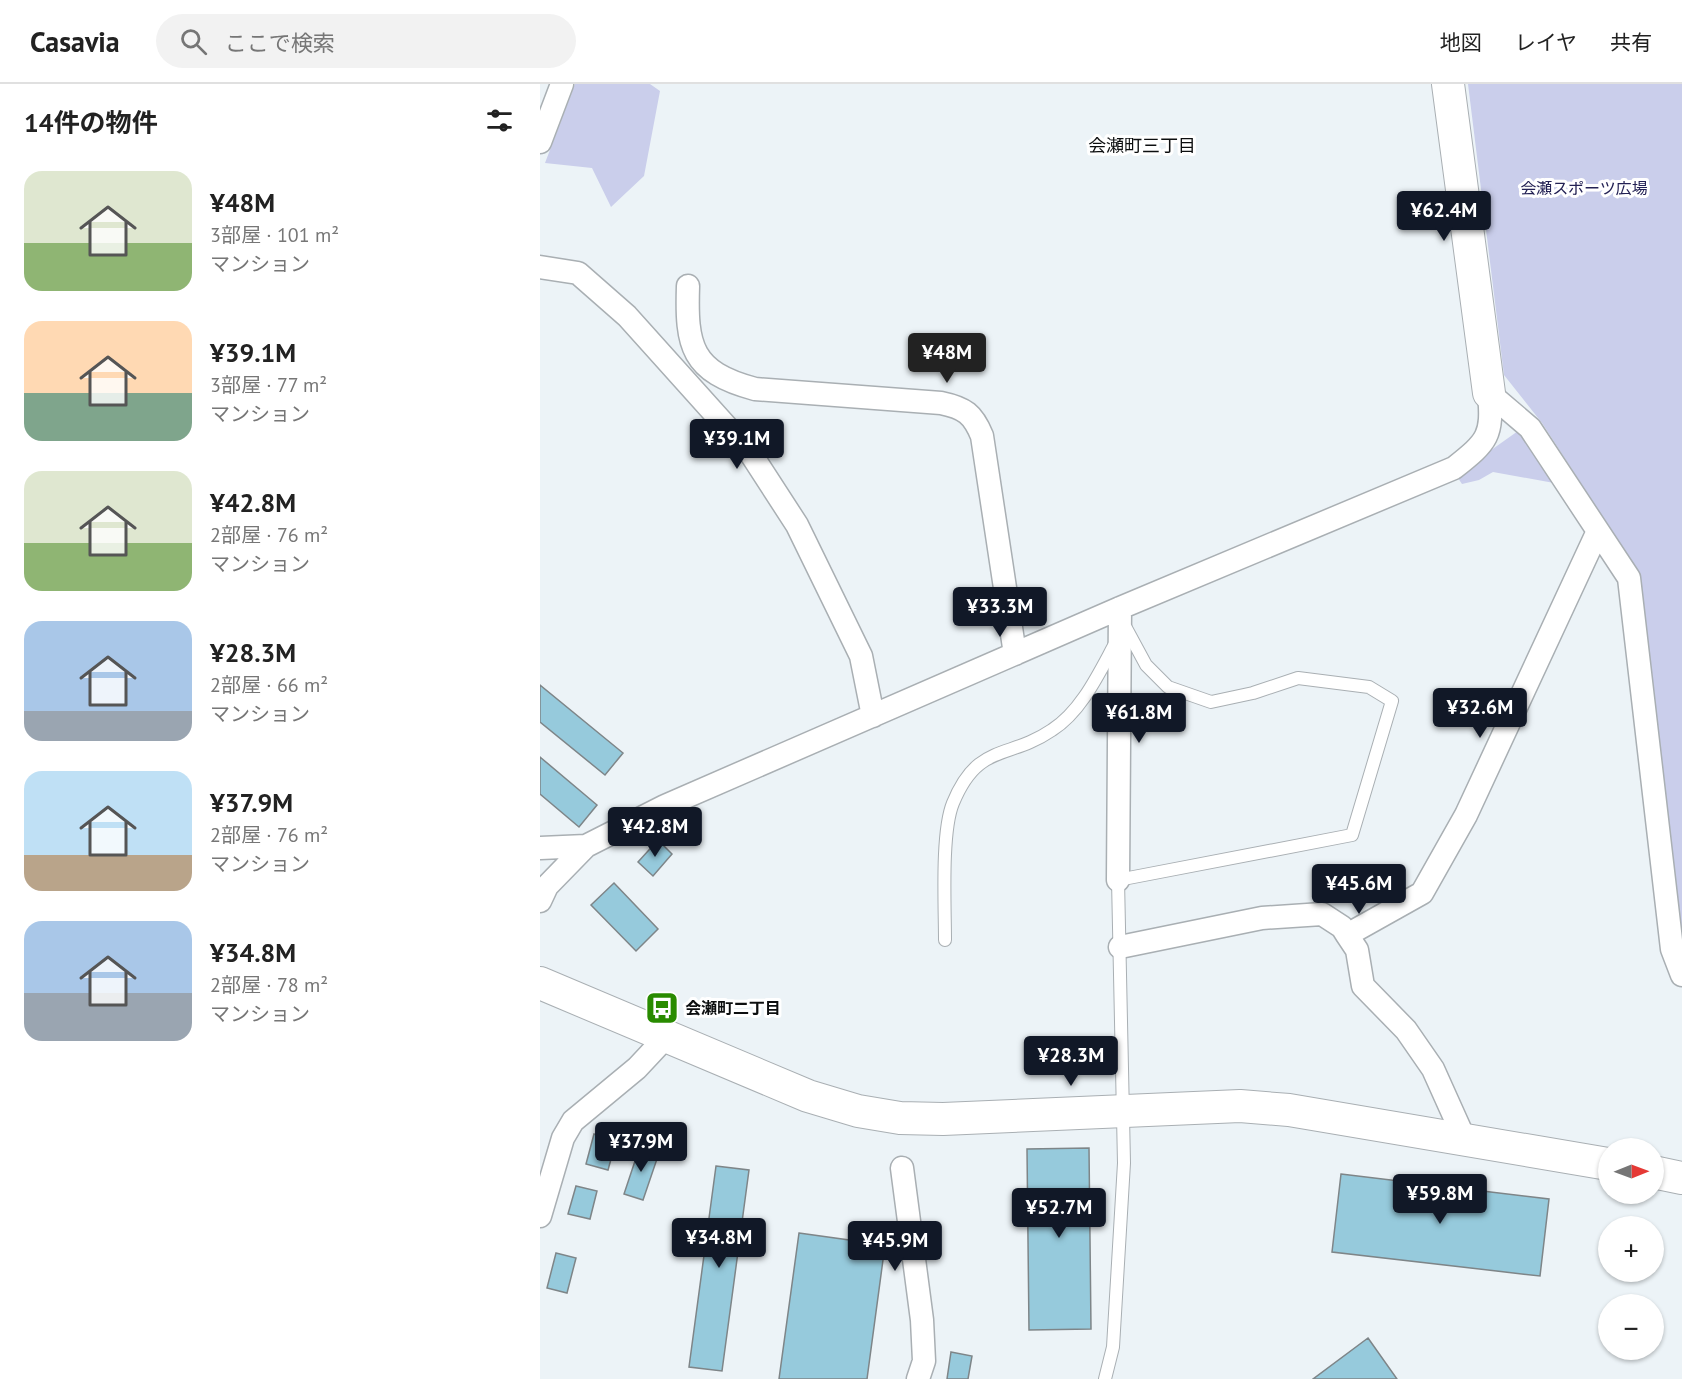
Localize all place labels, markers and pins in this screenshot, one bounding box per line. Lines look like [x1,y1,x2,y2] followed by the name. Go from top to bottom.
[1395,191,1493,242] pin: ¥62.4M
[911,333,983,384] pin: ¥48M
[688,419,786,470] pin: ¥39.1M
[951,587,1049,638] pin: ¥33.3M
[1431,688,1529,739] pin: ¥32.6M
[1090,693,1188,744] pin: ¥61.8M
[606,807,704,858] pin: ¥42.8M
[1310,864,1408,915] pin: ¥45.6M
[644,990,680,1026] bus stop icon: 会瀬町二丁目
[685,998,781,1018] place label: 会瀬町二丁目
[1022,1036,1120,1087] pin: ¥28.3M
[592,1122,690,1173] pin: ¥37.9M
[1391,1174,1489,1225] pin: ¥59.8M
[1010,1188,1108,1239] pin: ¥52.7M
[670,1218,768,1269] pin: ¥34.8M
[846,1221,944,1272] pin: ¥45.9M

